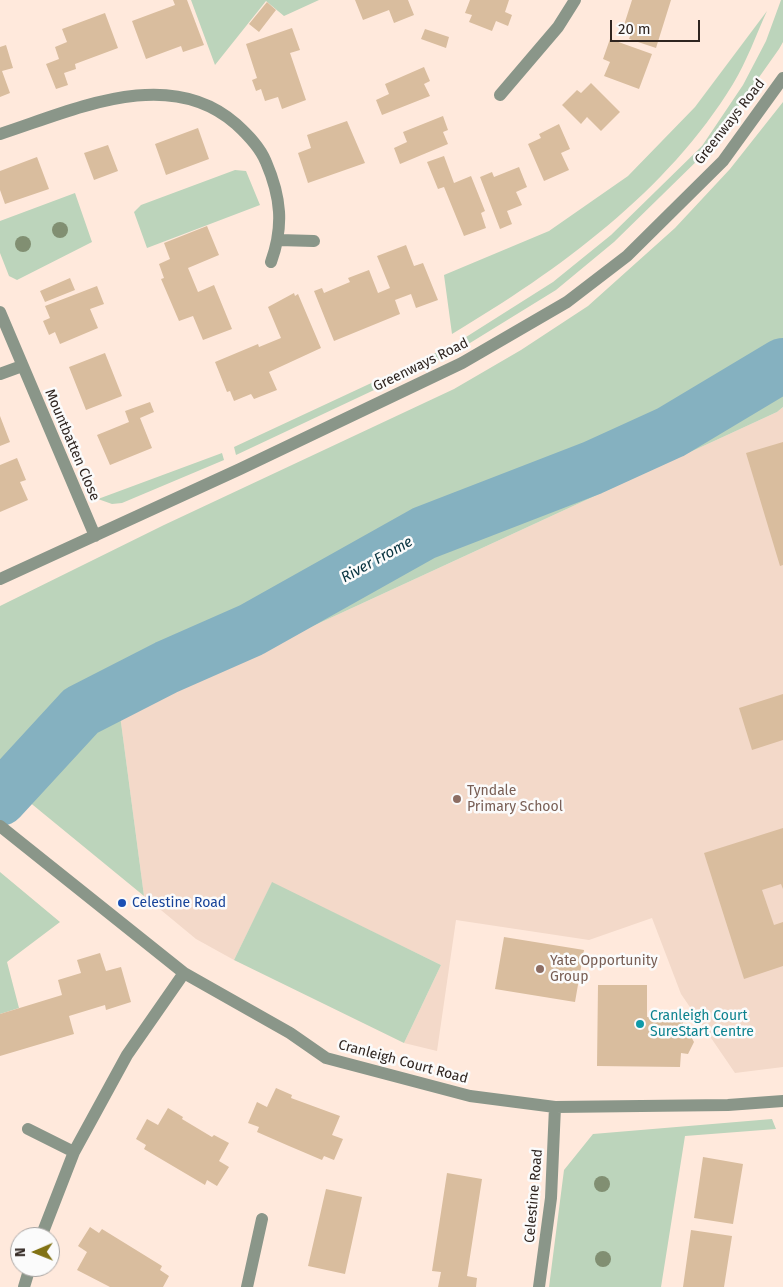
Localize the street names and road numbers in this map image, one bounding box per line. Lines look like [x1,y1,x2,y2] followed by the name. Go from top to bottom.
[691,76,769,168] street label: Greenways Road
[371,335,471,395] street label: Greenways Road
[41,387,103,503] street label: Mountbatten Close
[336,1037,470,1087] street label: Cranleigh Court Road
[522,1148,546,1244] street label: Celestine Road

